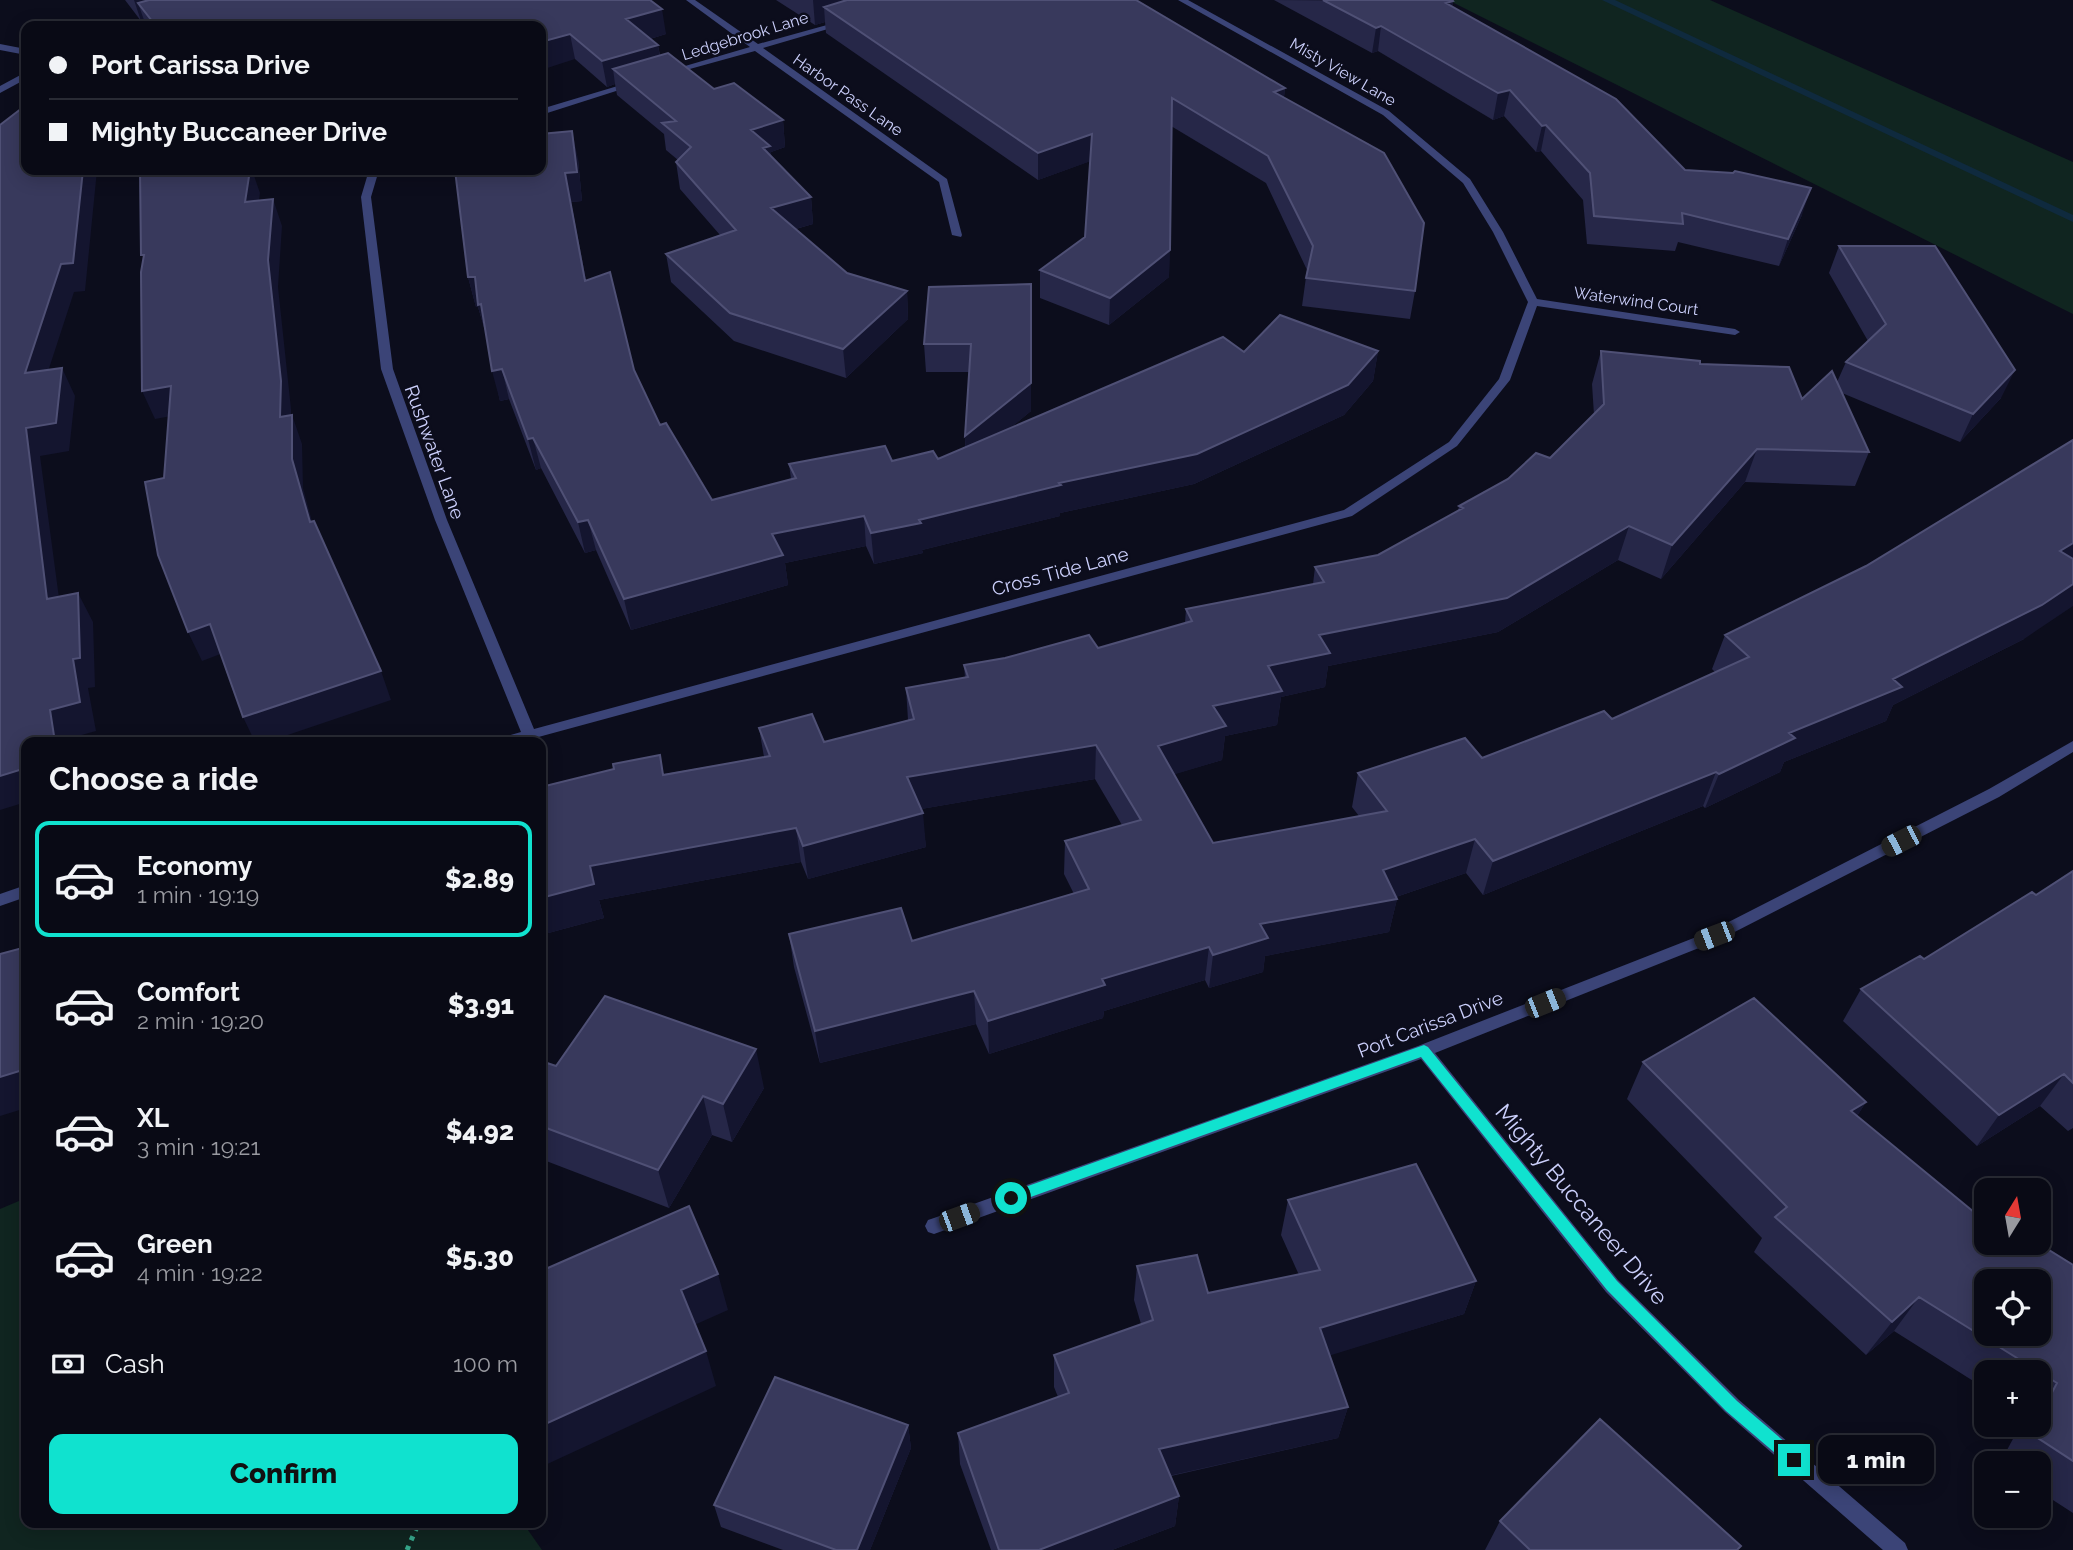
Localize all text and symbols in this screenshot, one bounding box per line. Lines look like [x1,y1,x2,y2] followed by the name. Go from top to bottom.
[679,8,811,64] street label: Ledgebrook Lane
[1287,34,1399,110] street label: Misty View Lane
[91,50,310,80] text: Port Carissa Drive
[789,50,907,140] street label: Harbor Pass Lane
[91,117,387,147] text: Mighty Buccaneer Drive
[1572,283,1700,319] street label: Waterwind Court
[401,382,469,522] street label: Rushwater Lane
[989,542,1131,600] street label: Cross Tide Lane
[49,760,258,797] text: Choose a ride
[1878,822,1925,860] car
[53,848,116,911] icon: car
[137,851,252,881] text: Economy
[445,864,514,894] text: $2.89
[137,881,259,908] text: 1 min · 19:19
[1691,919,1738,953] car
[53,974,116,1037] icon: car
[137,977,240,1007] text: Comfort
[1522,985,1569,1021] car
[1354,986,1506,1062] street label: Port Carissa Drive
[448,990,514,1020] text: $3.91
[137,1007,264,1034] text: 2 min · 19:20
[1490,1098,1674,1310] street label: Mighty Buccaneer Drive
[53,1100,116,1163] icon: car
[137,1103,169,1133] text: XL
[446,1116,514,1146] text: $4.92
[137,1133,260,1160] text: 3 min · 19:21
[1974,1178,2051,1255] north arrow
[1974,1178,2051,1528] map controls
[995,1182,1027,1214] route start
[936,1200,983,1234] car
[53,1226,116,1289] icon: car
[137,1229,213,1259] text: Green
[446,1242,514,1272] text: $5.30
[137,1259,263,1286] text: 4 min · 19:22
[1974,1269,2051,1346] button: locate
[49,1345,87,1383] icon: cash
[105,1349,165,1379] text: Cash
[453,1350,518,1377] text: 100 m
[1974,1360,2051,1437] button: +
[49,1434,518,1514] button: Confirm
[1818,1436,1934,1484] callout: 1 min
[1778,1444,1810,1476] route end
[1846,1446,1906,1473] text: 1 min
[1974,1451,2051,1528] button: −

